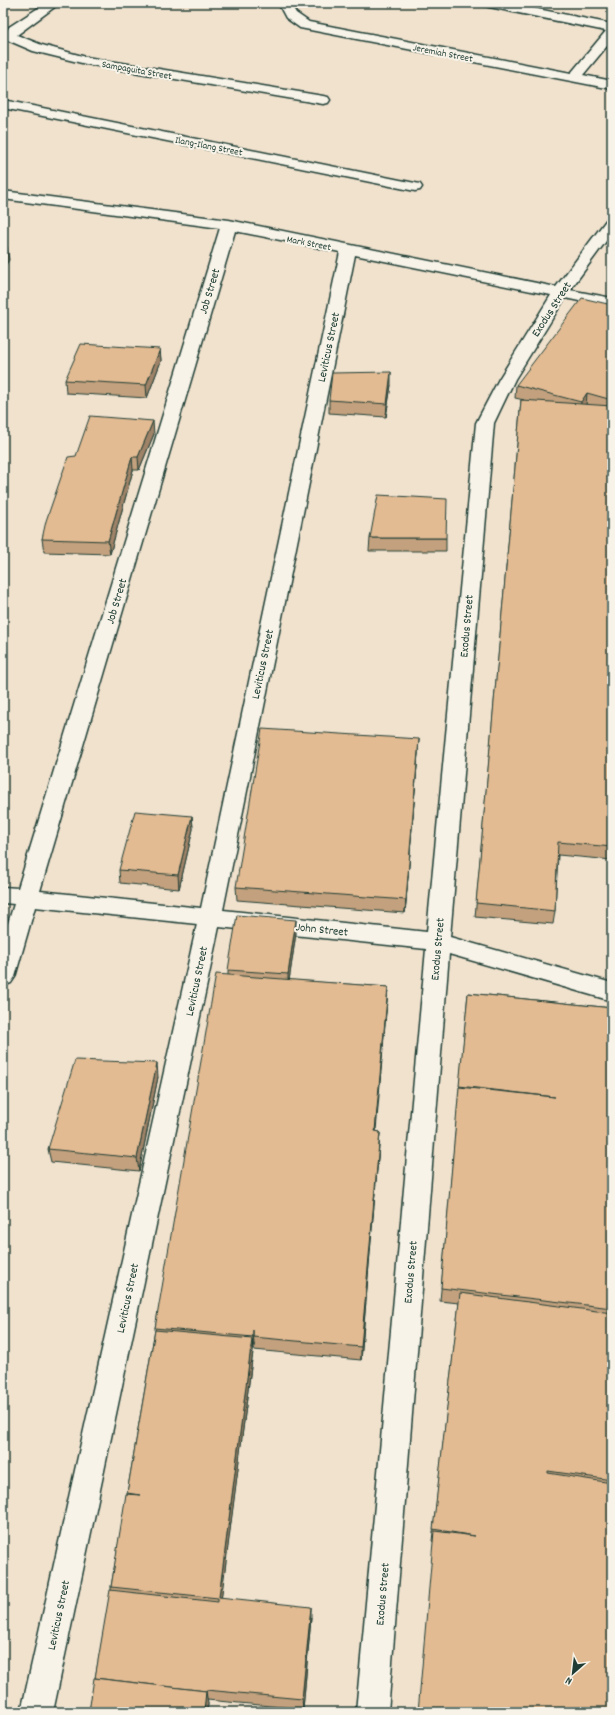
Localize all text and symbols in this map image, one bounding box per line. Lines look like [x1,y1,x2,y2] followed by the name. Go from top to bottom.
[411,41,474,67] street label: Jeremiah Street
[101,58,173,84] street label: Sampaguita Street
[174,134,244,160] street label: Ilang-Ilang Street
[285,233,332,255] street label: Mark Street
[195,266,226,316] street label: Job Street
[528,278,577,341] street label: Exodus Street
[314,310,345,384] street label: Leviticus Street
[102,576,133,626] street label: Job Street
[456,593,479,658] street label: Exodus Street
[248,627,279,701] street label: Leviticus Street
[427,916,450,981] street label: Exodus Street
[295,919,349,942] street label: John Street
[182,944,213,1018] street label: Leviticus Street
[400,1239,423,1304] street label: Exodus Street
[113,1261,144,1335] street label: Leviticus Street
[372,1561,395,1626] street label: Exodus Street
[44,1578,75,1652] street label: Leviticus Street
[553,1653,593,1693] north arrow
[563,1671,575,1688] text: N

